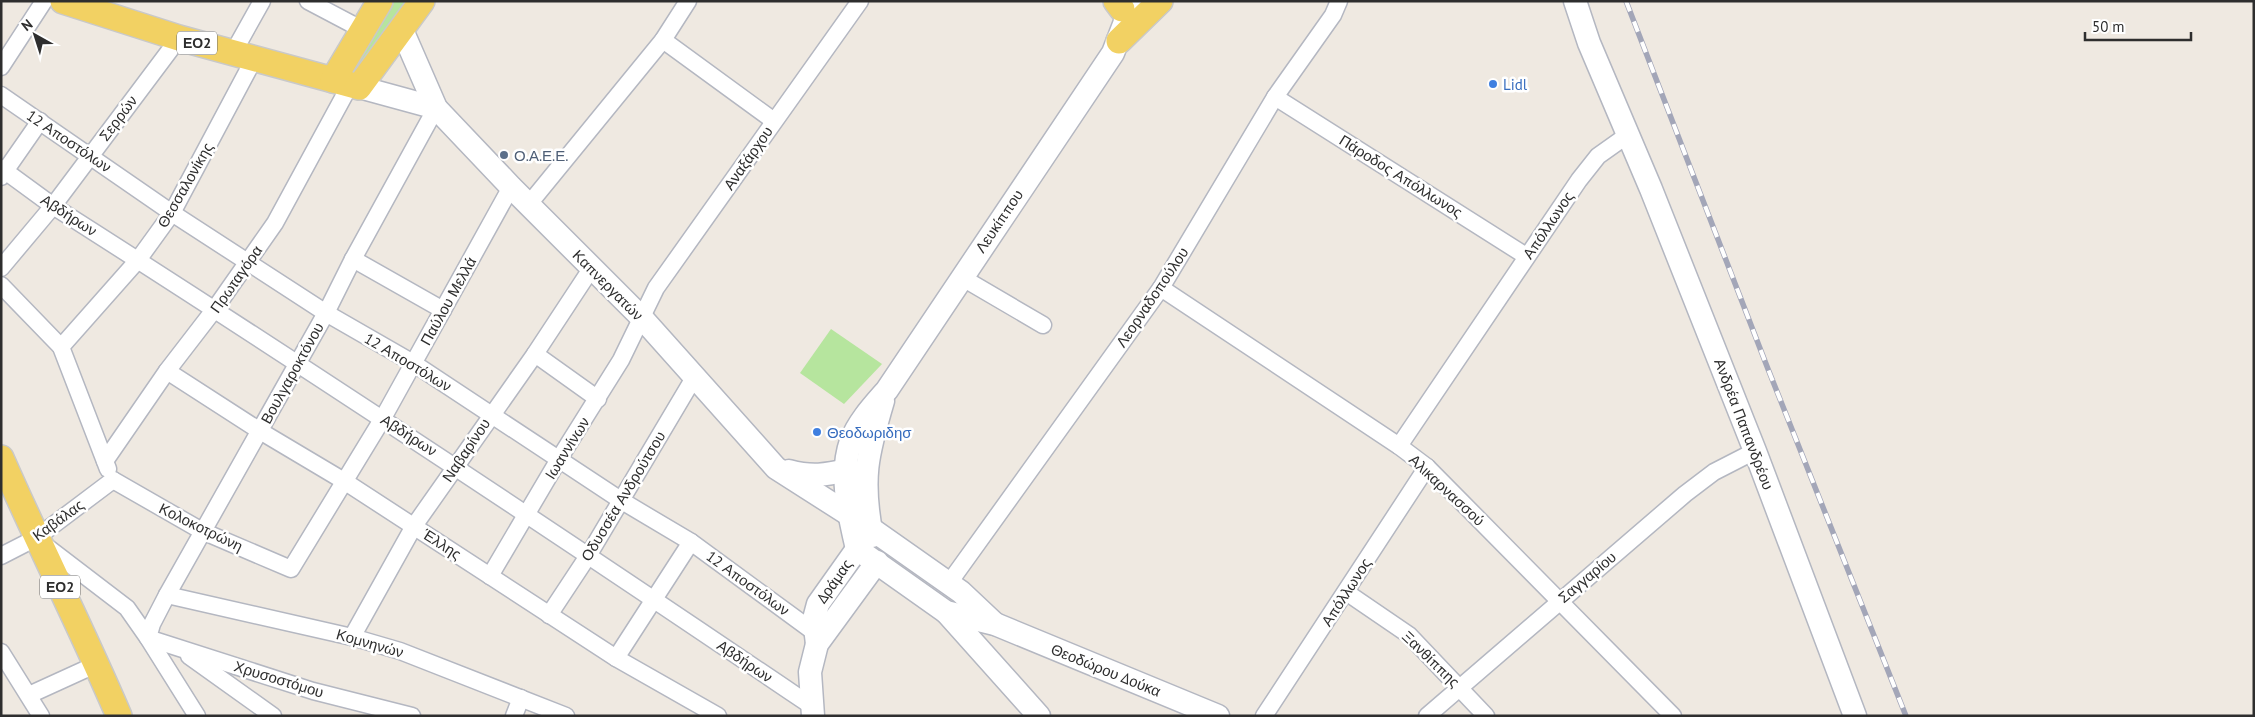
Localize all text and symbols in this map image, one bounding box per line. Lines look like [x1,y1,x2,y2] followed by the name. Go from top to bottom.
[10,10,60,60] north arrow
[2085,10,2191,42] scale bar
[18,15,36,35] text: N
[2092,17,2125,36] text: 50 m
[177,32,217,54] road number: ΕΟ2
[1503,75,1528,94] place label: Lidl
[1487,78,1499,90] marker: Lidl
[95,91,141,145] street label: Σερρών
[23,106,115,176] street label: 12 Αποστόλων
[719,122,777,194] street label: Αναξάρχου
[1336,130,1466,222] street label: Πάροδος Απόλλωνος
[153,139,217,231] street label: Θεσσαλονίκης
[514,146,569,165] place label: Ο.Α.Ε.Ε.
[498,149,510,161] marker: Ο.Α.Ε.Ε.
[971,186,1027,256] street label: Λευκίππου
[1518,188,1578,262] street label: Απόλλωνος
[37,190,101,240] street label: Αβδήρων
[206,241,266,317] street label: Πρωταγόρα
[1111,243,1193,351] street label: Λεορναδοπούλου
[569,246,647,324] street label: Καπνεργατών
[416,253,480,349] street label: Παύλου Μελλά
[256,319,328,427] street label: Βουλγαροκτόνου
[361,329,455,395] street label: 12 Αποστόλων
[1710,356,1778,492] street label: Ανδρέα Παπανδρέου
[377,410,441,460] street label: Αβδήρων
[540,413,594,483] street label: Ιωαννίνων
[438,415,494,485] street label: Ναβαρίνου
[827,423,912,442] place label: Θεοδωριδησ
[811,426,823,438] marker: Θεοδωριδησ
[577,428,669,564] street label: Οδυσσέα Ανδρούτσου
[1405,450,1489,530] street label: Αλικαρνασσού
[29,495,87,545] street label: Καβάλας
[156,499,246,555] street label: Κολοκοτρώνη
[418,524,465,563] street label: Έλλης
[703,546,793,620] street label: 12 Αποστόλων
[1554,547,1620,607] street label: Σαγγαρίου
[1317,554,1375,630] street label: Απόλλωνος
[812,555,856,607] street label: Δράμας
[40,576,80,598] road number: ΕΟ2
[334,624,406,662] street label: Κομνηνών
[1398,627,1464,691] street label: Ξανθίππης
[714,635,776,687] street label: Αβδήρων
[1048,639,1164,701] street label: Θεοδώρου Δούκα
[232,656,326,702] street label: Χρυσοστόμου

